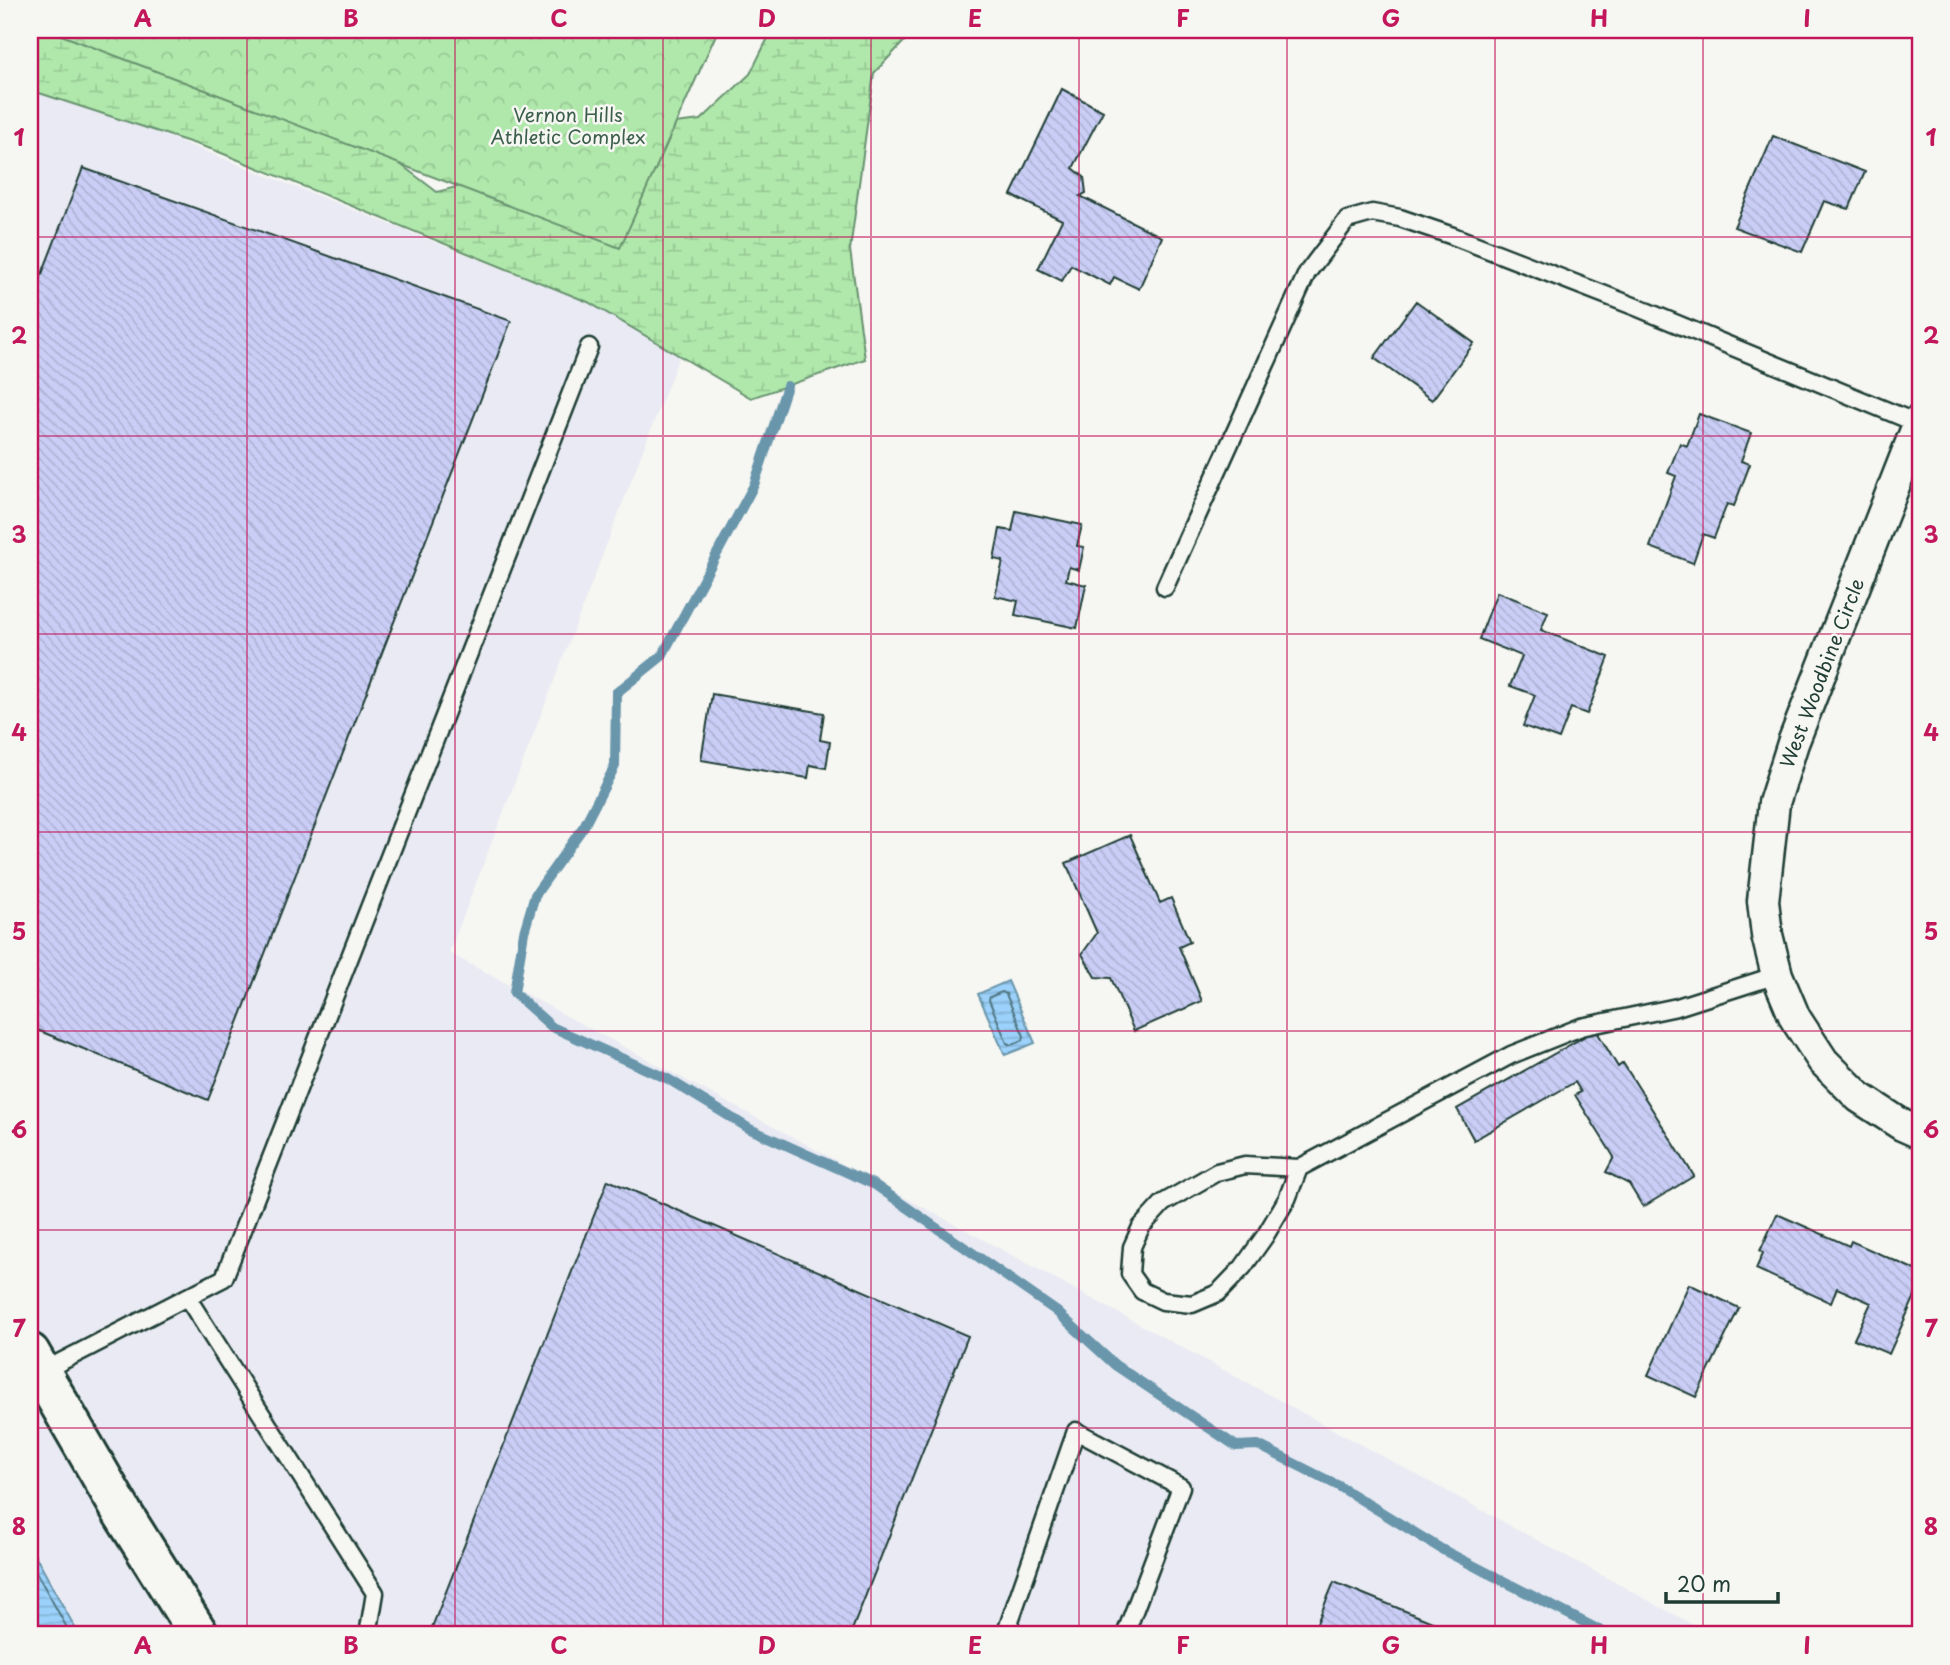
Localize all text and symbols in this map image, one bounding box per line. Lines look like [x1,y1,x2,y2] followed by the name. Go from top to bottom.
[134,0,152,35] text: A
[343,0,359,35] text: B
[550,0,568,35] text: C
[758,0,776,35] text: D
[968,0,982,35] text: E
[1176,0,1190,35] text: F
[1382,0,1400,35] text: G
[1590,0,1608,35] text: H
[1803,0,1811,35] text: I
[490,100,646,150] park label: Vernon Hills Athletic Complex
[14,119,25,154] text: 1
[1926,119,1937,154] text: 1
[11,317,27,352] text: 2
[1923,317,1939,352] text: 2
[11,516,27,551] text: 3
[1923,516,1939,551] text: 3
[1772,574,1870,772] street label: West Woodbine Circle
[11,714,27,749] text: 4
[1923,714,1939,749] text: 4
[12,913,26,948] text: 5
[1924,913,1938,948] text: 5
[11,1111,27,1146] text: 6
[1923,1111,1939,1146] text: 6
[12,1310,26,1345] text: 7
[1924,1310,1938,1345] text: 7
[12,1508,26,1543] text: 8
[1924,1508,1938,1543] text: 8
[1666,1560,1778,1604] scale bar
[1677,1567,1731,1599] text: 20 m
[134,1627,152,1662] text: A
[343,1627,359,1662] text: B
[550,1627,568,1662] text: C
[758,1627,776,1662] text: D
[968,1627,982,1662] text: E
[1176,1627,1190,1662] text: F
[1382,1627,1400,1662] text: G
[1590,1627,1608,1662] text: H
[1803,1627,1811,1662] text: I

